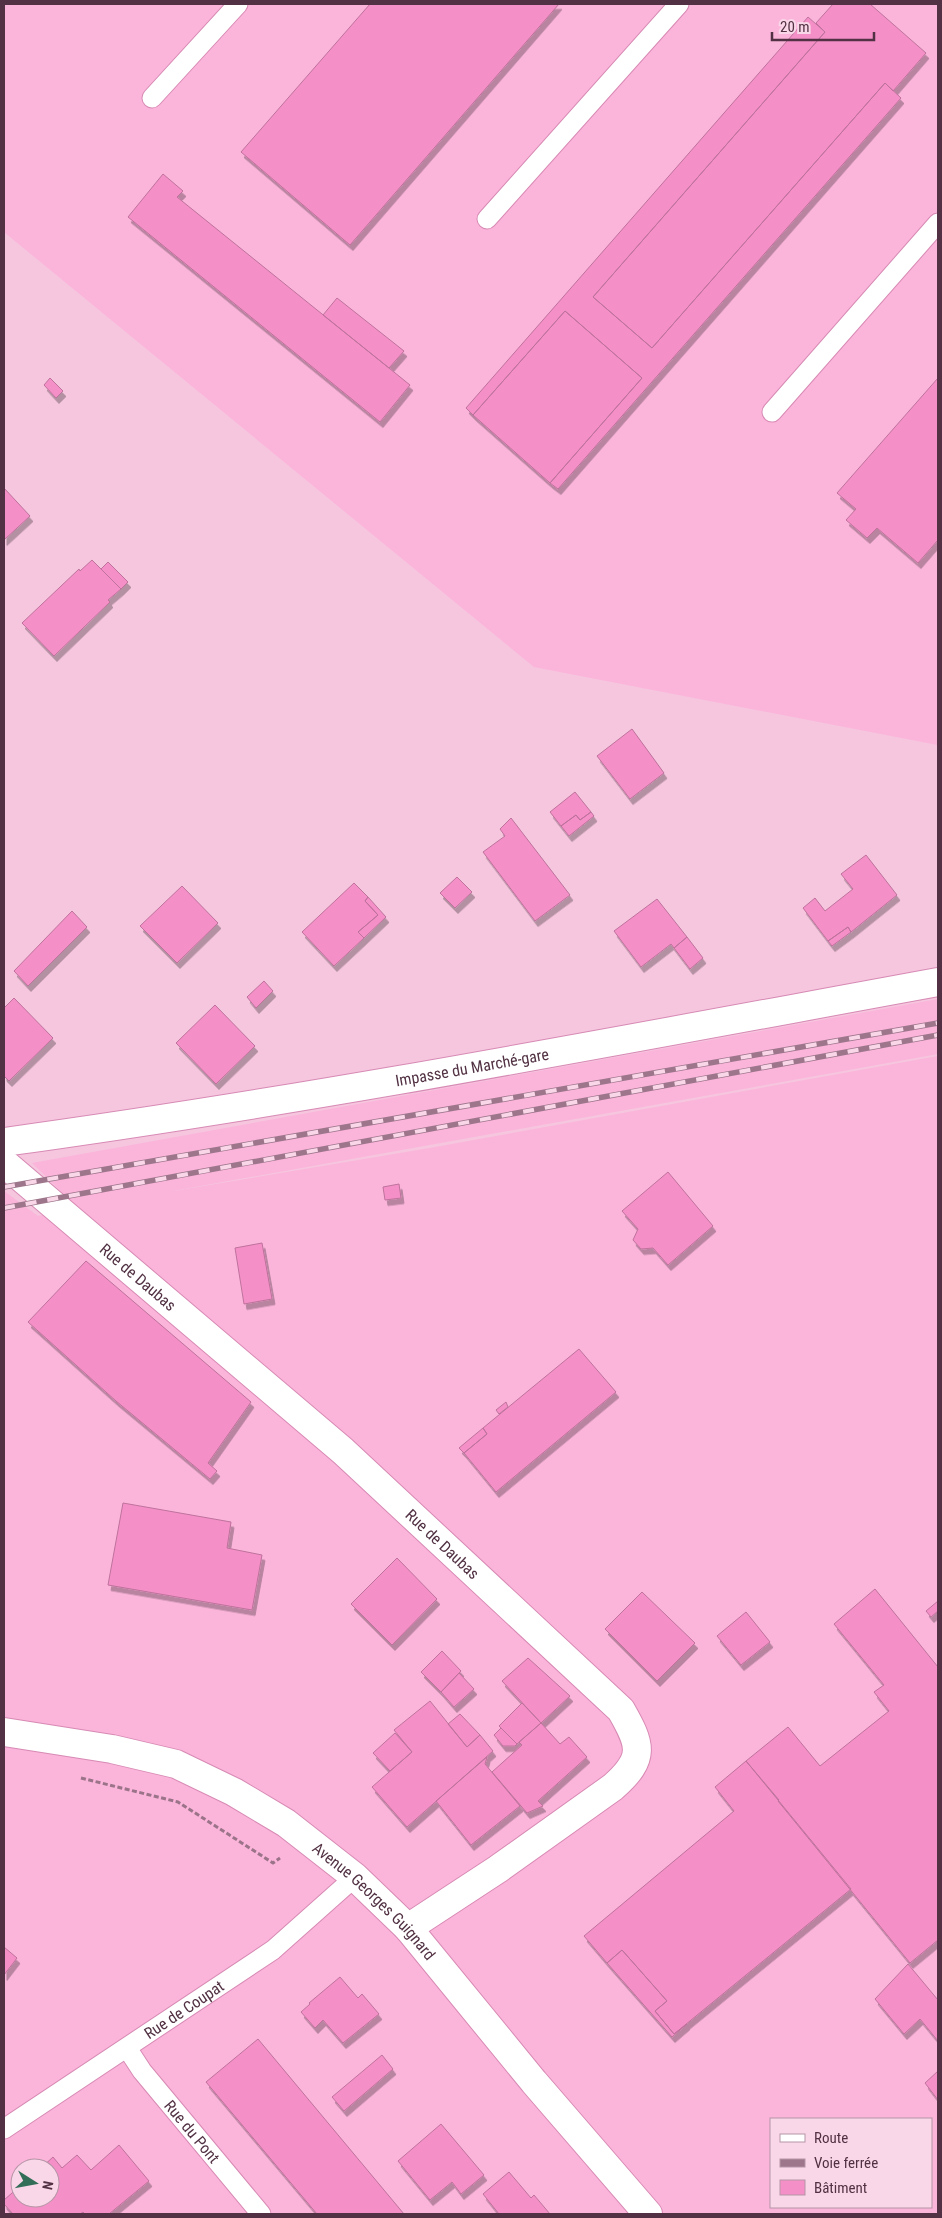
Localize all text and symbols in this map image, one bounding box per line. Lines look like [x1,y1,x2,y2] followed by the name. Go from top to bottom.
[772,10,874,42] scale bar
[780,18,810,36] text: 20 m
[394,1044,550,1090] street label: Impasse du Marché-gare
[96,1239,180,1315] street label: Rue de Daubas
[402,1505,483,1583] street label: Rue de Daubas
[309,1838,440,1964] street label: Avenue Georges Guignard
[140,1976,227,2043] street label: Rue de Coupat
[161,2096,224,2167] street label: Rue du Pont
[770,2118,932,2208] legend
[814,2129,848,2147] text: Route
[814,2154,878,2172] text: Voie ferrée
[10,2158,60,2208] north arrow
[814,2179,867,2197] text: Bâtiment
[39,2180,56,2191] text: N

